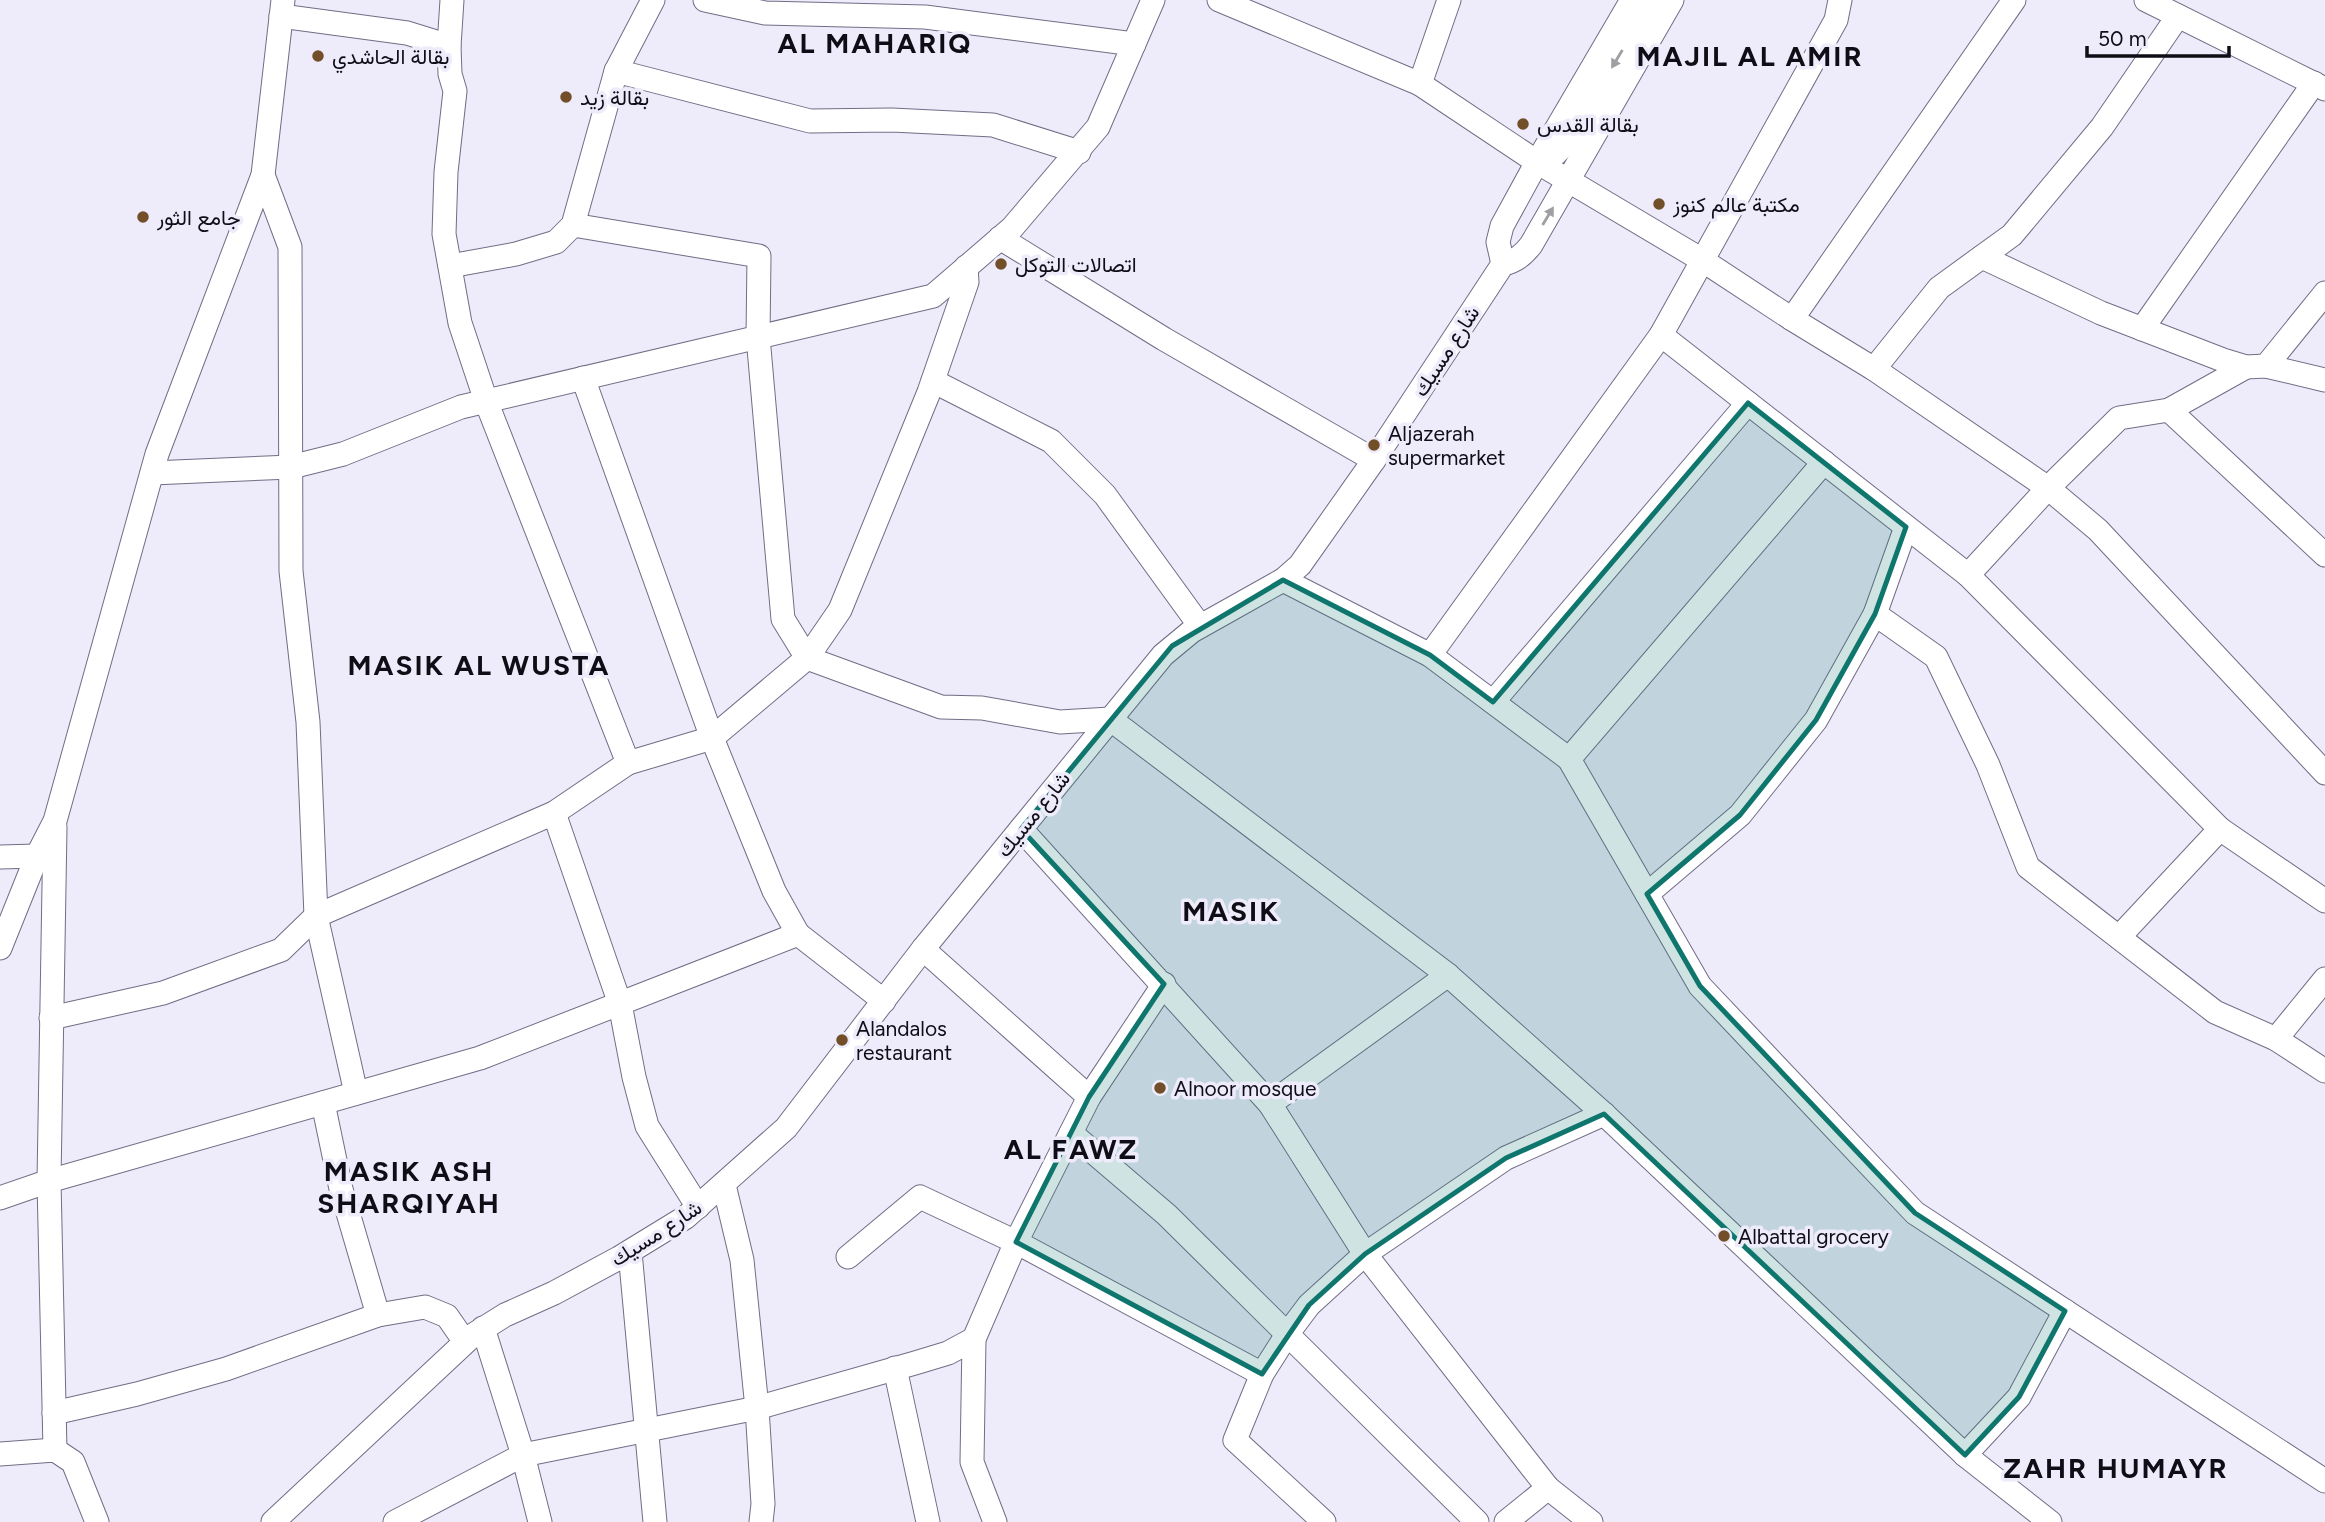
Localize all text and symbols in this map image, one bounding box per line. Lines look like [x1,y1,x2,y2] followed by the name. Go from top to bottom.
[2087,14,2229,58] scale bar
[778,26,972,60] district label: AL MAHARIQ
[2098,26,2147,51] text: 50 m
[1636,39,1864,73] district label: MAJIL AL AMIR
[332,44,450,74] place label: بقالة الحاشدي
[310,48,326,64] marker: بقالة الحاشدي
[1611,49,1623,68] one-way arrow
[580,85,649,111] place label: بقالة زيد
[558,89,574,105] marker: بقالة زيد
[1537,112,1639,137] place label: بقالة القدس
[1515,116,1531,132] marker: بقالة القدس
[1672,192,1800,219] place label: مكتبة عالم كنوز
[1651,196,1667,212] marker: مكتبة عالم كنوز
[156,205,241,232] place label: جامع الثور
[1542,207,1554,226] one-way arrow
[135,209,151,225] marker: جامع الثور
[1015,252,1137,278] place label: اتصالات التوكل
[993,256,1009,272] marker: اتصالات التوكل
[1407,301,1486,402] street label: شارع مسيك
[1388,421,1506,470] place label: Aljazerah supermarket
[1366,437,1382,453] marker: Aljazerah supermarket
[348,648,610,682] district label: MASIK AL WUSTA
[991,766,1077,863] street label: شارع مسيك
[1182,894,1280,928] district label: MASIK
[856,1016,952,1065] place label: Alandalos restaurant
[834,1032,850,1048] marker: Alandalos restaurant
[1174,1076,1316,1101] place label: Alnoor mosque
[1152,1080,1168,1096] marker: Alnoor mosque
[1004,1132,1138,1166] district label: AL FAWZ
[317,1154,501,1220] district label: MASIK ASH SHARQIYAH
[606,1194,707,1273] street label: شارع مسيك
[1738,1224,1889,1249] place label: Albattal grocery
[1716,1228,1732,1244] marker: Albattal grocery
[2003,1451,2229,1485] district label: ZAHR HUMAYR

